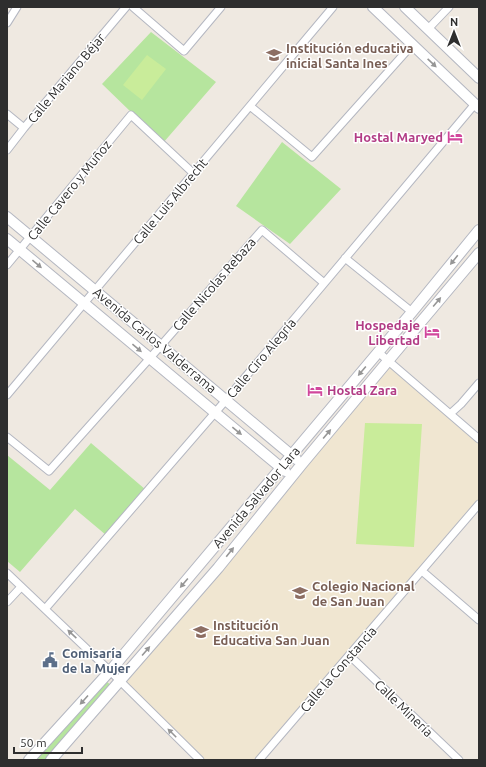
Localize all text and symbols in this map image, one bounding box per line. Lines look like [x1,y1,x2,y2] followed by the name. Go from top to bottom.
[434,12,474,52] north arrow
[450,16,458,28] text: N
[24,30,108,126] street label: Calle Mariano Béjar
[286,41,414,70] place label: Institución educativa inicial Santa Ines
[265,46,283,64] school or university icon: Institución educativa inicial Santa Ines
[427,58,436,67] one-way arrow
[446,128,464,146] hotel icon: Hostal Maryed
[354,130,443,144] place label: Hostal Maryed
[25,137,114,243] street label: Calle Cavero y Muñoz
[130,155,210,247] street label: Calle Luis Albrecht
[170,235,258,333] street label: Calle Nicolas Rebaza
[450,255,459,265] one-way arrow
[31,260,42,269] one-way arrow
[91,284,219,396] street label: Avenida Carlos Valderrama
[433,297,442,307] one-way arrow
[224,315,298,401] street label: Calle Ciro Alegría
[355,318,420,347] place label: Hospedaje Libertad
[423,323,441,341] hotel icon: Hospedaje Libertad
[131,343,142,352] one-way arrow
[358,365,367,376] one-way arrow
[306,381,324,399] hotel icon: Hostal Zara
[327,383,397,397] place label: Hostal Zara
[231,426,242,435] one-way arrow
[323,428,332,439] one-way arrow
[210,444,302,550] street label: Avenida Salvador Lara
[226,547,235,558] one-way arrow
[180,577,189,588] one-way arrow
[312,579,415,608] place label: Colegio Nacional de San Juan
[291,584,309,602] school or university icon: Colegio Nacional de San Juan
[213,618,330,647] place label: Institución Educativa San Juan
[192,623,210,641] school or university icon: Institución Educativa San Juan
[297,623,379,715] street label: Calle la Constancia
[67,629,77,639] one-way arrow
[62,646,131,675] place label: Comisaría de la Mujer
[141,647,150,656] one-way arrow
[41,651,59,669] public building icon: Comisaría de la Mujer
[372,677,436,739] street label: Calle Minería
[80,695,89,704] one-way arrow
[168,728,177,737] one-way arrow
[14,729,82,755] scale bar
[20,736,47,749] text: 50 m

